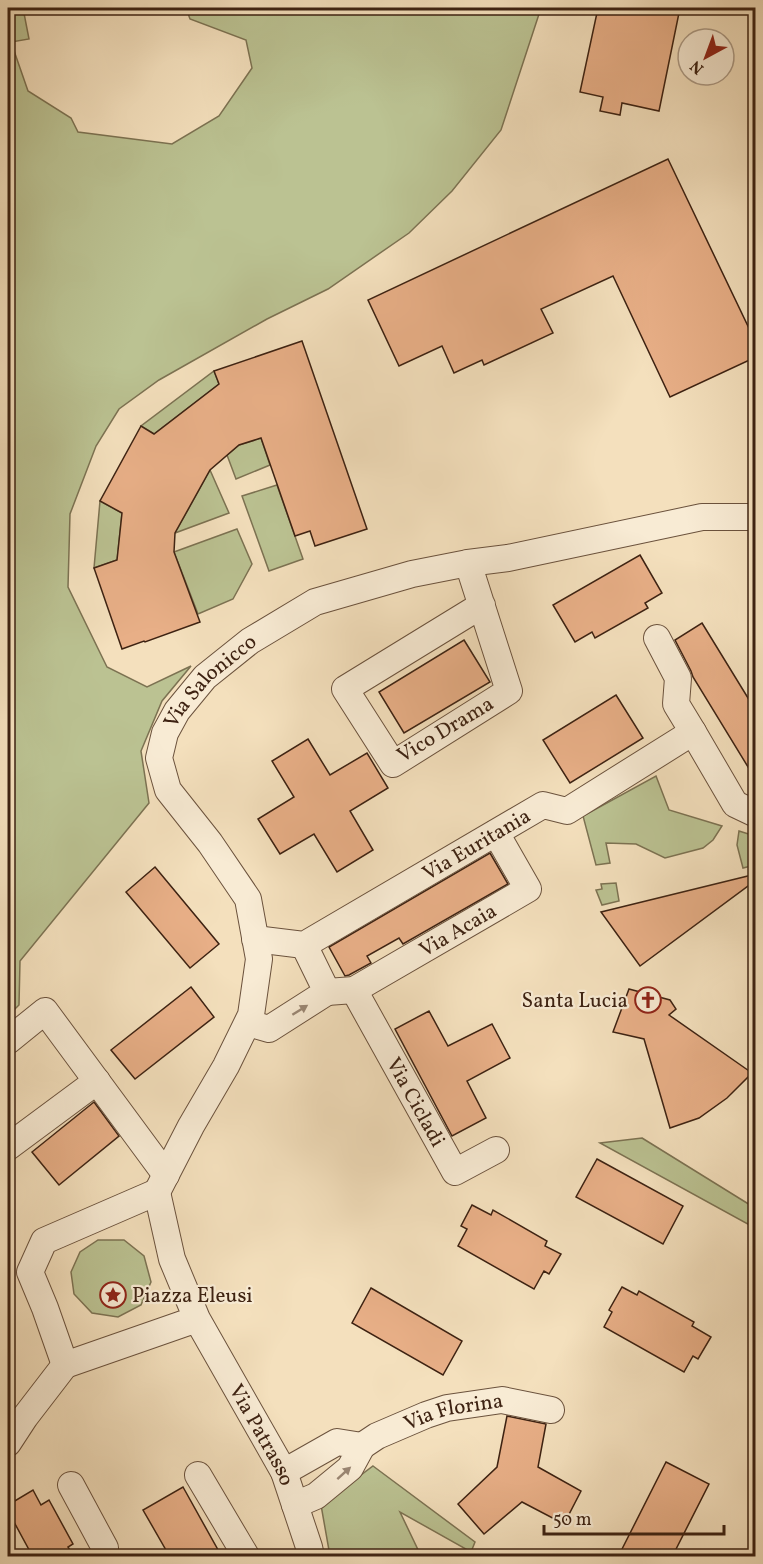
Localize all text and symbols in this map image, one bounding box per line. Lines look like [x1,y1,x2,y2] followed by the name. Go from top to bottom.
[676,27,736,87] north arrow
[686,54,709,79] text: N
[158,628,263,733] street label: Via Salonicco
[392,690,500,771] street label: Vico Drama
[417,802,537,889] street label: Via Euritania
[414,897,503,965] street label: Via Acaia
[633,985,663,1015] church icon: Santa Lucia
[522,987,628,1016] place label: Santa Lucia
[292,1004,308,1015] one-way arrow
[378,1053,451,1153] street label: Via Cicladi
[98,1280,128,1310] place icon: Piazza Eleusi
[132,1282,253,1311] place label: Piazza Eleusi
[221,1379,301,1490] street label: Via Patrasso
[400,1387,505,1439] street label: Via Florina
[336,1466,351,1480] one-way arrow
[544,1498,724,1536] scale bar
[553,1508,592,1533] text: 50 m

